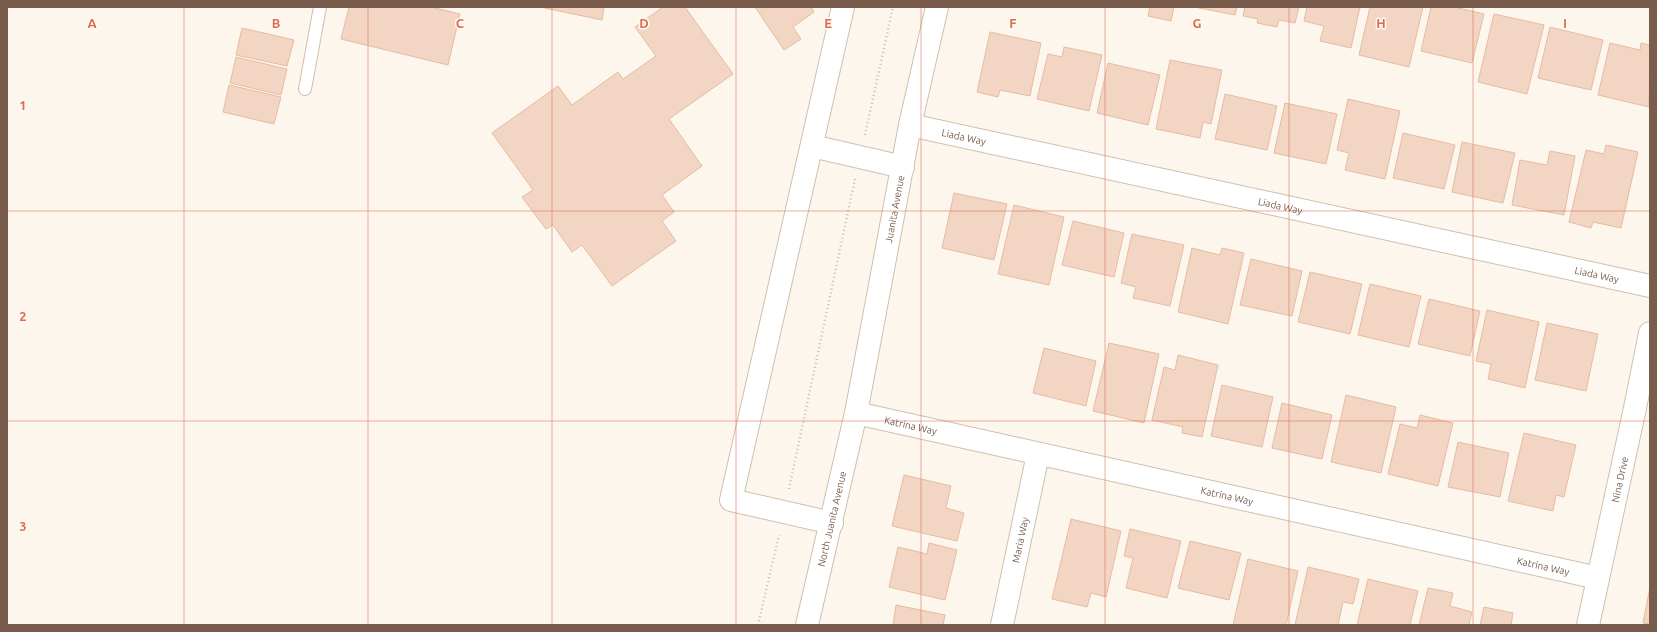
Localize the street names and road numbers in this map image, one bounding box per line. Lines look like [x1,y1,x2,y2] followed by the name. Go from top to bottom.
[941,127,987,147] street label: Liada Way
[882,174,906,244] street label: Juanita Avenue
[1257,195,1304,216] street label: Liada Way
[1574,264,1620,285] street label: Liada Way
[883,414,938,436] street label: Katrina Way
[1609,456,1630,503] street label: Nina Drive
[815,470,848,568] street label: North Juanita Avenue
[1200,484,1254,507] street label: Katrina Way
[1010,516,1030,564] street label: Maria Way
[1516,555,1571,577] street label: Katrina Way

